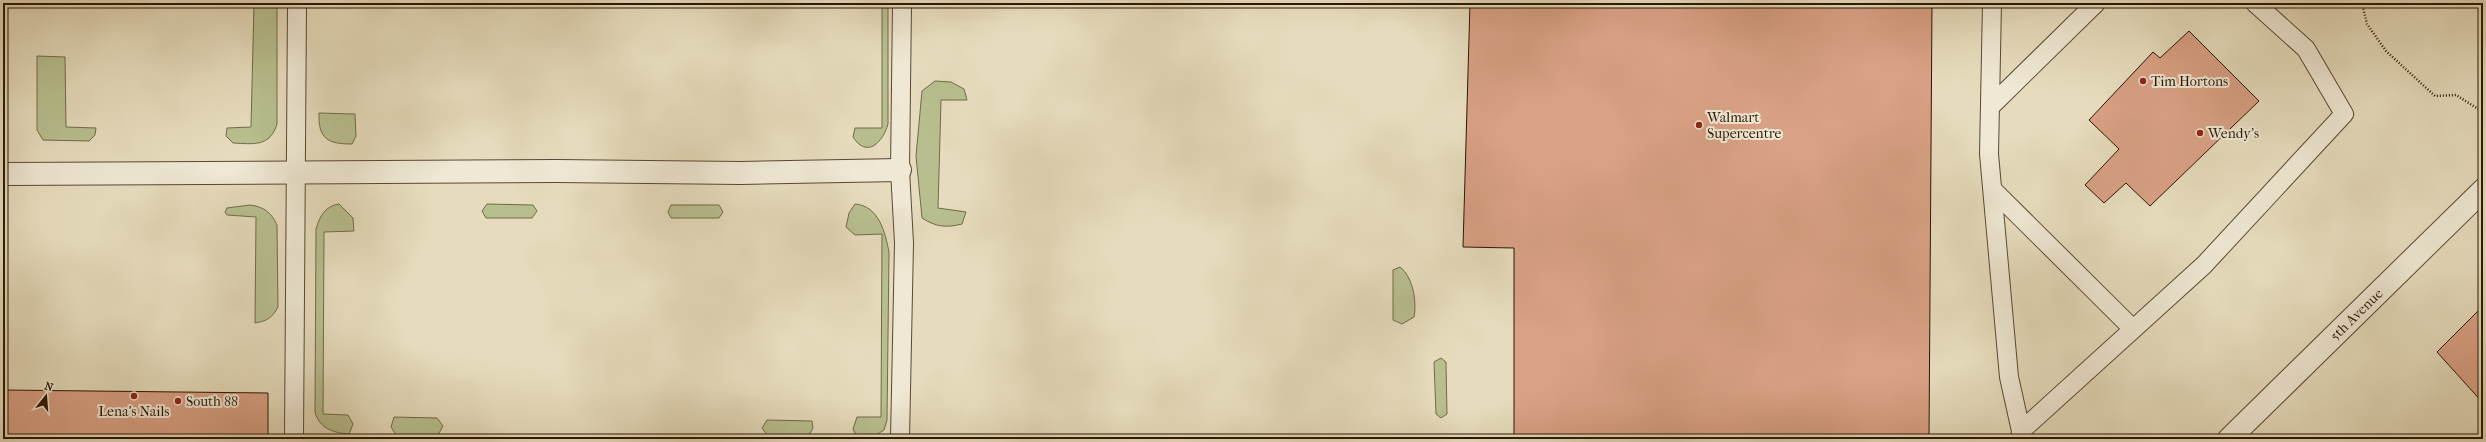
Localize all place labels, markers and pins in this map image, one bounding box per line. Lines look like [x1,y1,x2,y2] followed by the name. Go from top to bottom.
[2151,73,2228,90] place label: Tim Hortons
[2138,76,2148,86] marker: Tim Hortons
[1706,109,1782,142] place label: Walmart Supercentre
[1694,120,1704,130] marker: Walmart Supercentre
[2207,125,2259,142] place label: Wendy's
[2195,128,2205,138] marker: Wendy's
[129,391,139,401] marker: Lena's Nails
[186,393,238,410] place label: South 88
[173,396,183,406] marker: South 88
[99,403,169,420] place label: Lena's Nails

